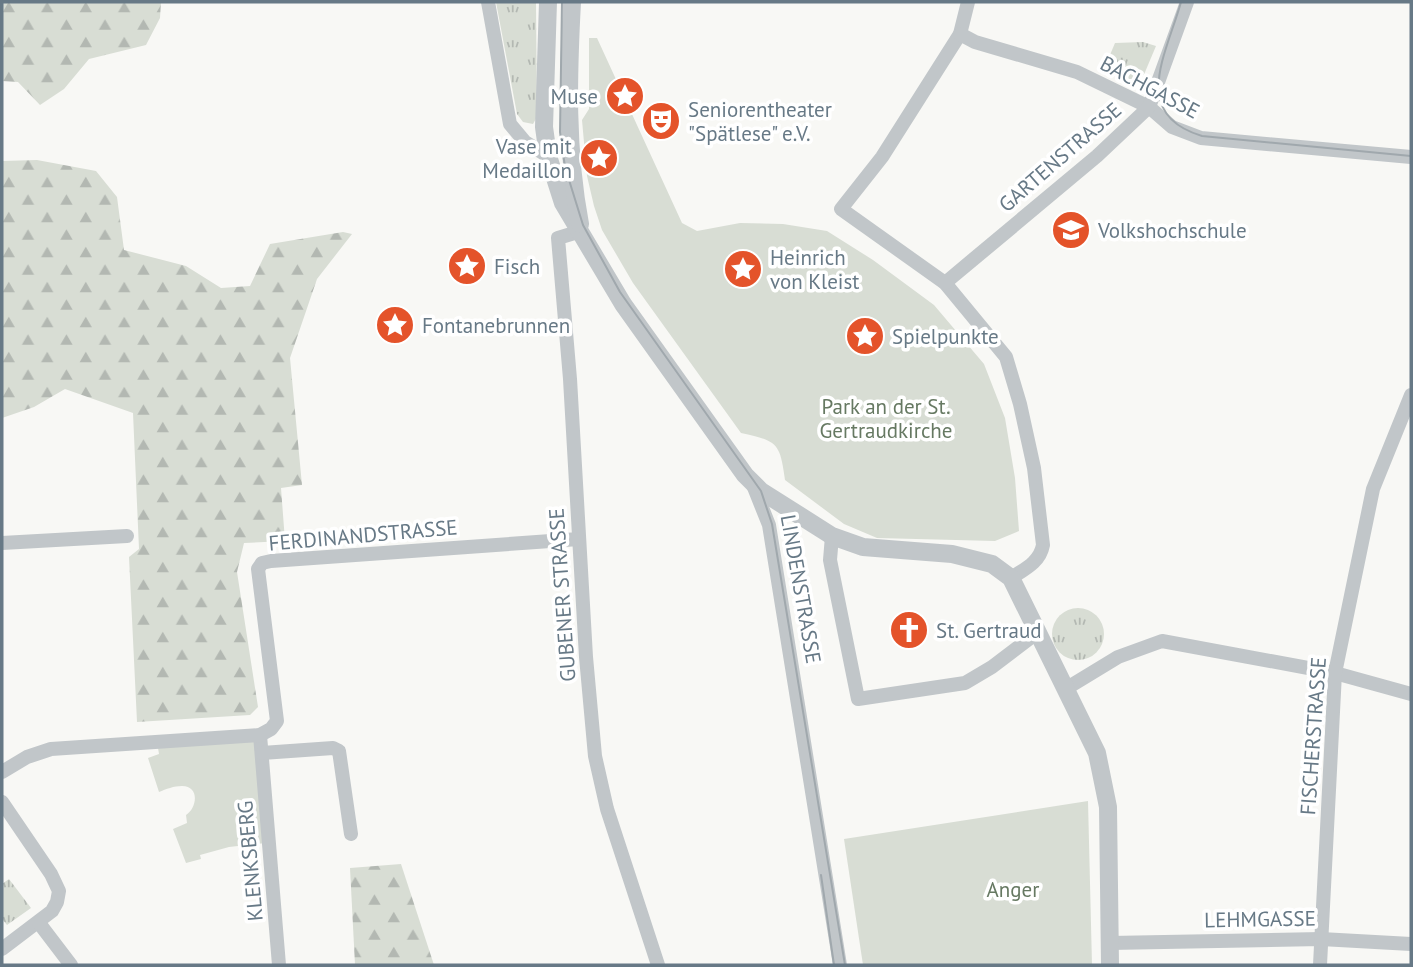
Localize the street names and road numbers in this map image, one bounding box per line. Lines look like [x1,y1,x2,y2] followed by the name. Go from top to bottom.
[1096,50,1204,124] street label: BACHGASSE
[993,96,1127,218] street label: GARTENSTRASSE
[542,507,582,683] street label: GUBENER STRASSE
[775,512,827,666] street label: LINDENSTRASSE
[268,513,458,557] street label: FERDINANDSTRASSE
[1294,656,1332,816] street label: FISCHERSTRASSE
[231,800,269,922] street label: KLENKSBERG
[1204,905,1316,933] street label: LEHMGASSE

